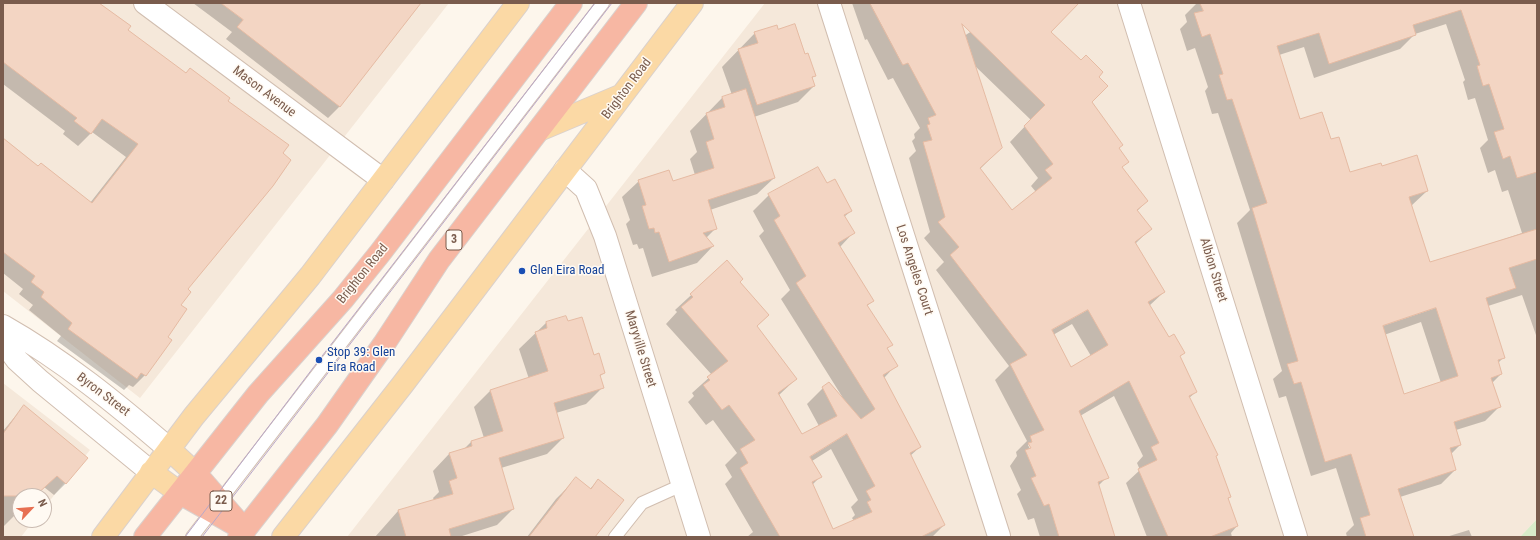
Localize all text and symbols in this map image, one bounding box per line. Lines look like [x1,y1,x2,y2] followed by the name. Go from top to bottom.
[599,55,655,123] street label: Brighton Road
[229,63,299,121] street label: Mason Avenue
[892,223,936,317] street label: Los Angeles Court
[446,230,462,250] road number: 3
[1196,236,1230,304] street label: Albion Street
[334,241,392,307] street label: Brighton Road
[530,263,605,279] place label: Glen Eira Road
[517,266,527,276] marker: Glen Eira Road
[621,309,659,389] street label: Maryville Street
[327,345,395,376] place label: Stop 39: Glen Eira Road
[314,355,324,365] marker: Stop 39: Glen Eira Road
[73,370,133,420] street label: Byron Street
[12,488,52,528] north arrow
[210,491,232,511] road number: 22
[35,497,50,509] text: N

